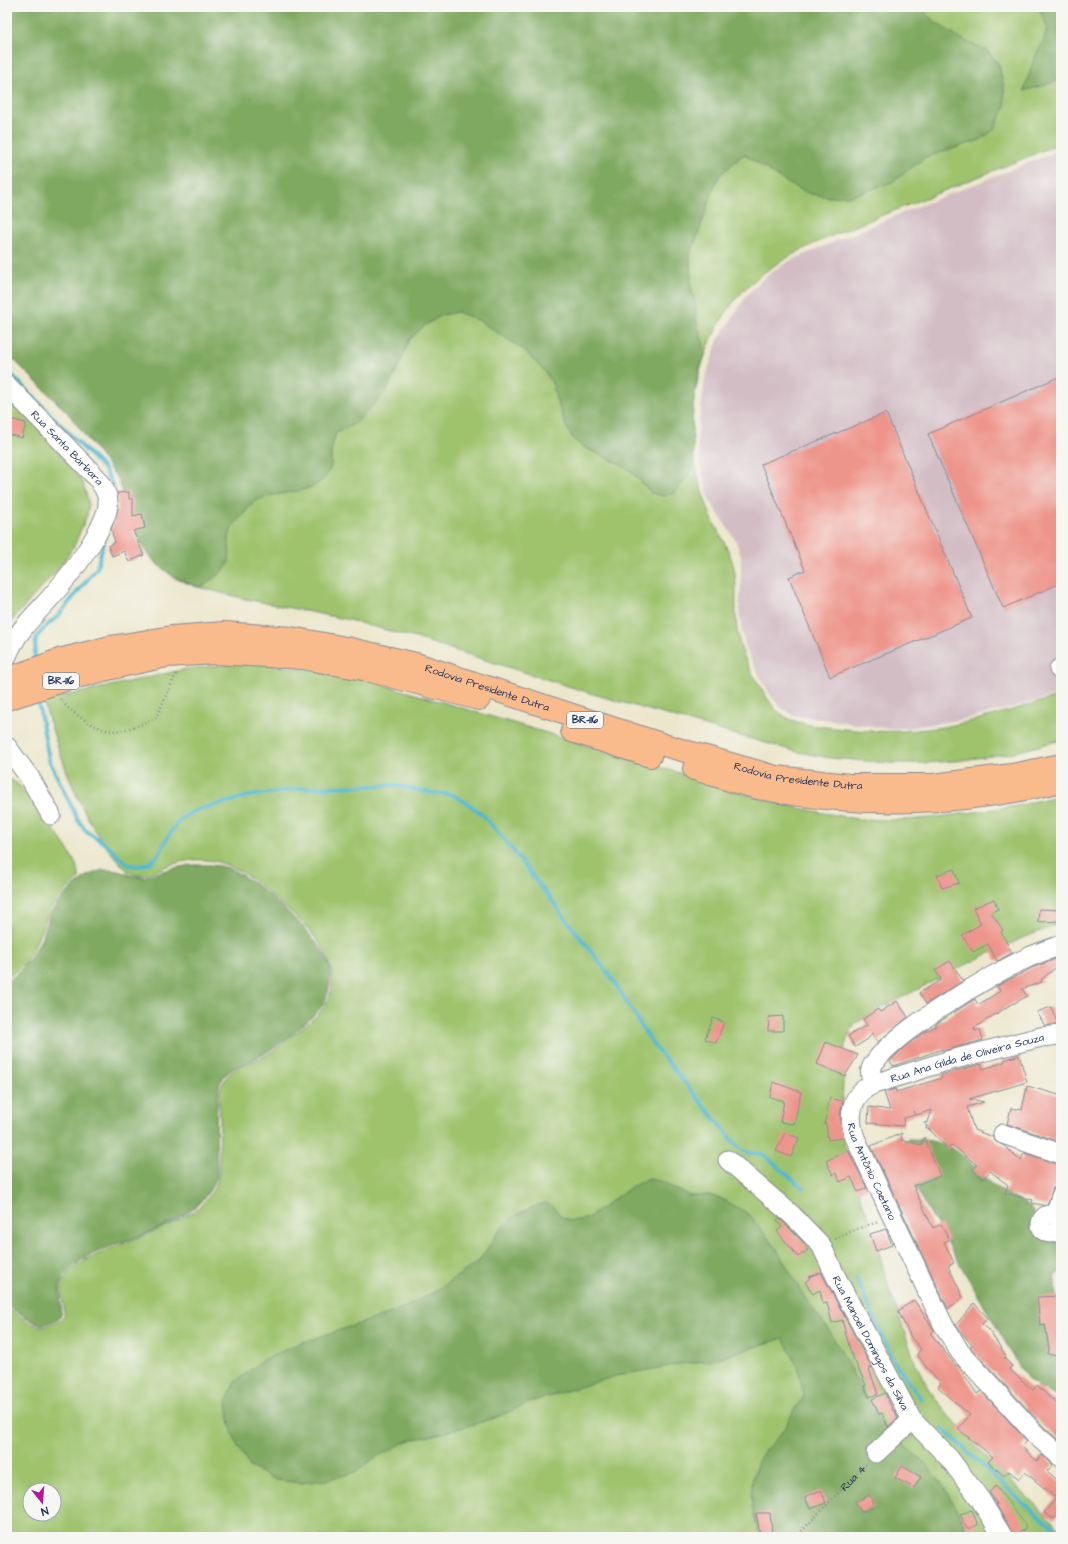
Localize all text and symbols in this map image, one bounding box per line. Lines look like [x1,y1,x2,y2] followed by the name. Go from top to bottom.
[28,407,108,489] street label: Rua Santa Bárbara
[423,660,552,715] street label: Rodovia Presidente Dutra
[43,673,79,689] road number: BR-116
[567,712,603,728] road number: BR-116
[732,758,863,793] street label: Rodovia Presidente Dutra
[889,1029,1045,1086] street label: Rua Ana Gilda de Oliveira Souza
[844,1122,901,1223] street label: Rua Antônio Caetano
[829,1273,913,1413] street label: Rua Manoel Domingos da Silva
[837,1461,869,1494] street label: Rua 4
[22,1482,62,1522] north arrow
[39,1503,50,1519] text: N

